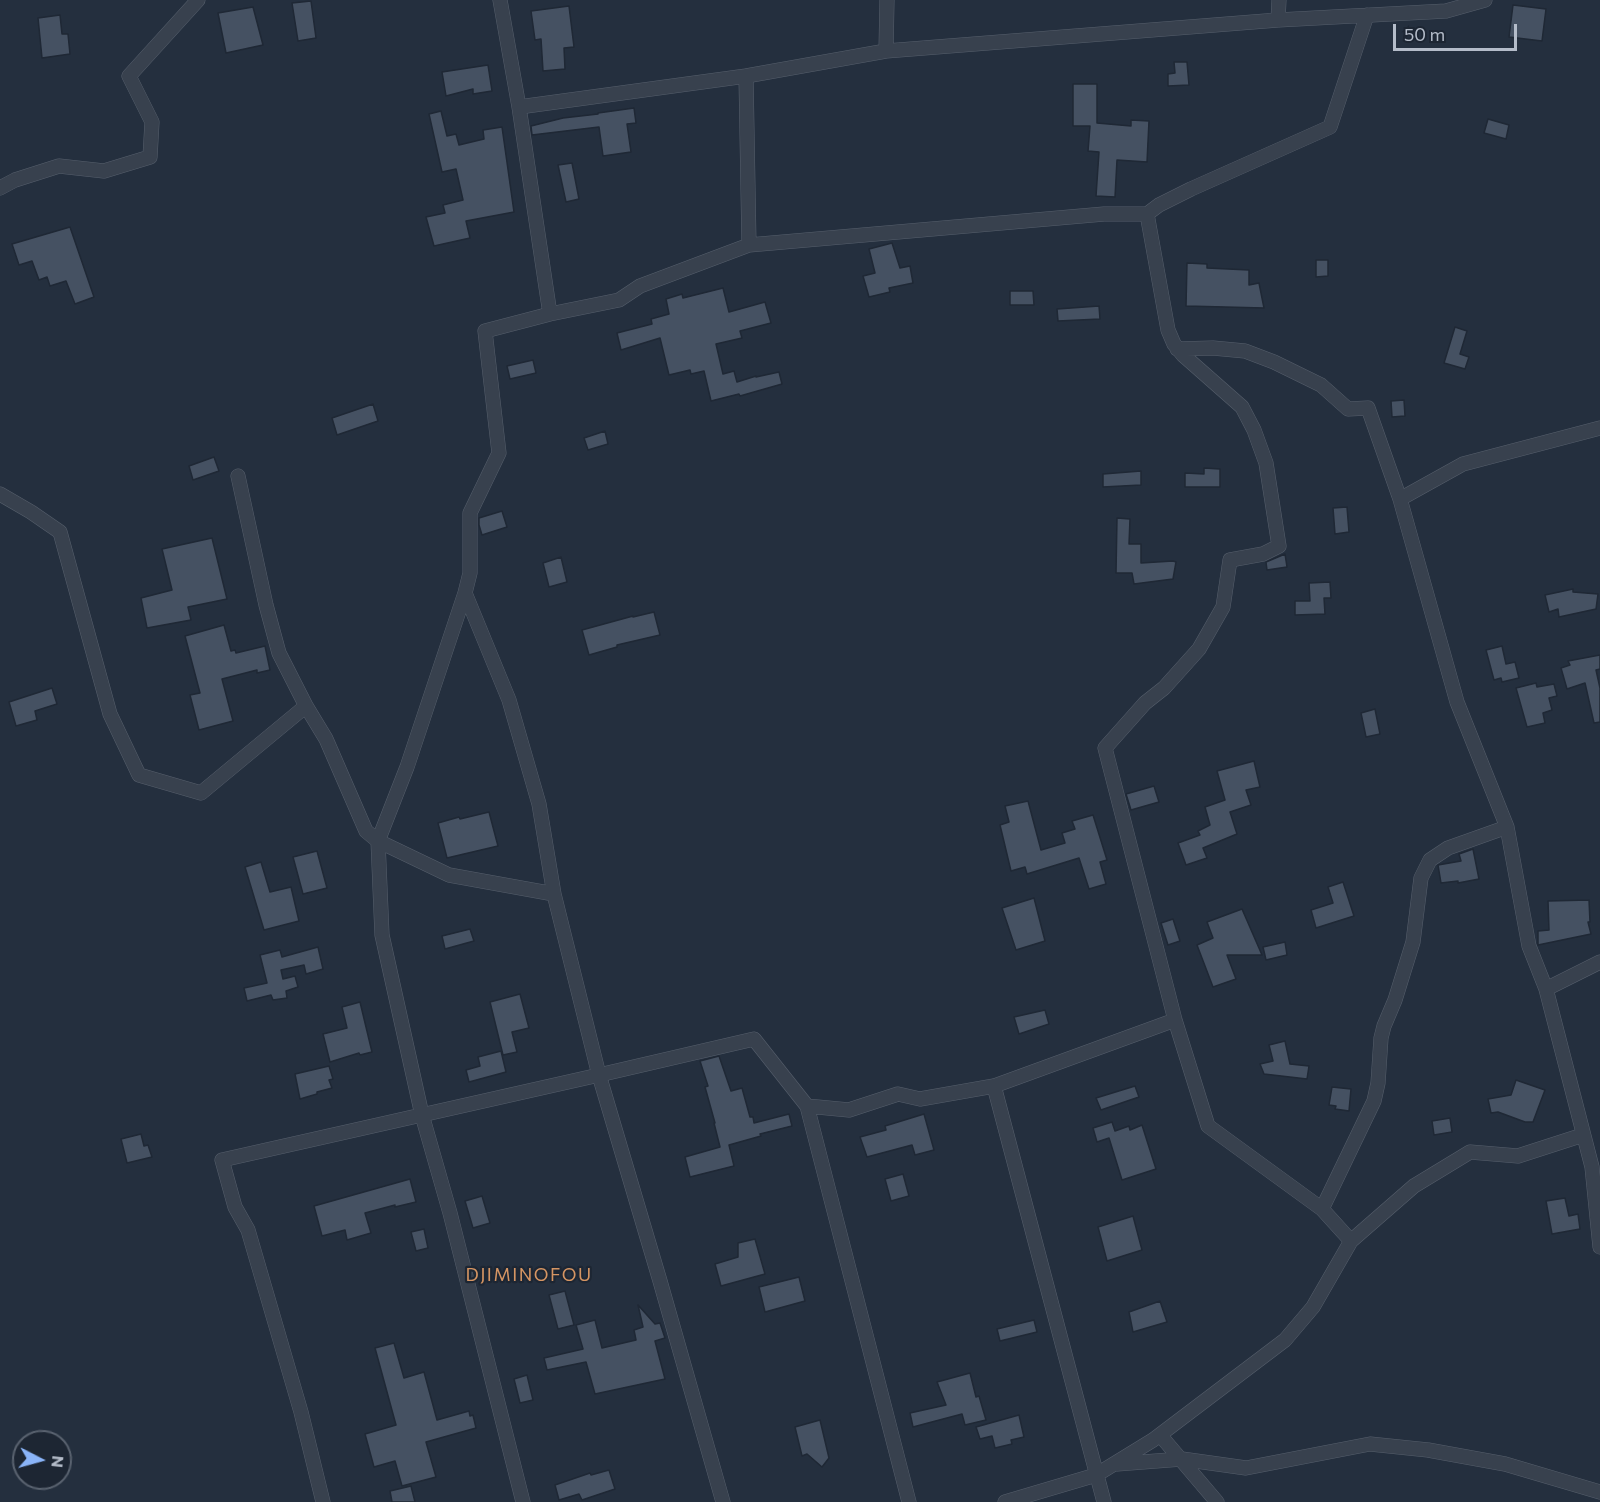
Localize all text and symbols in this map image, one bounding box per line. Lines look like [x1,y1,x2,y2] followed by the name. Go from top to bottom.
[1396,12,1520,50] scale bar
[1404,23,1445,45] text: 50 m
[465,1264,593,1286] district label: DJIMINOFOU
[12,1430,72,1490] north arrow
[48,1455,68,1469] text: N

